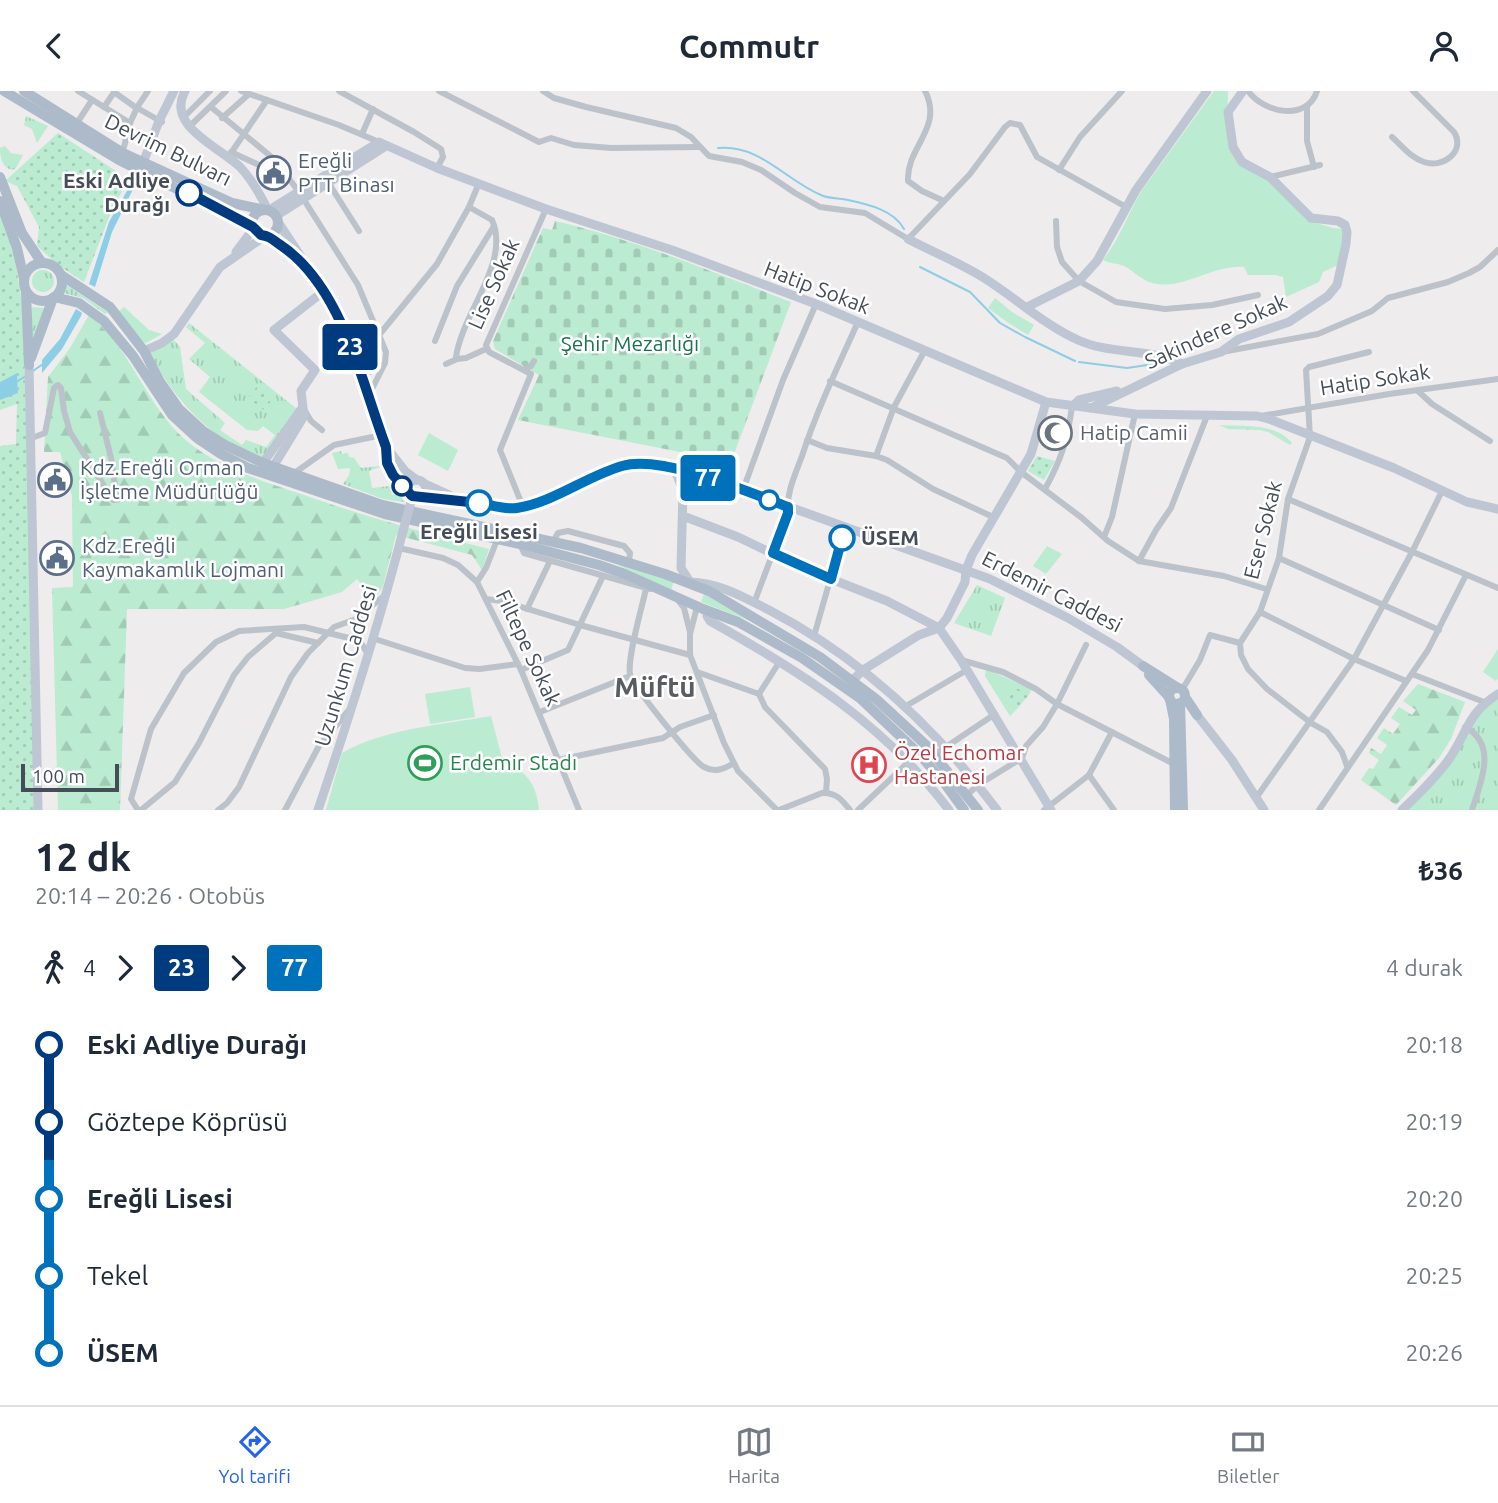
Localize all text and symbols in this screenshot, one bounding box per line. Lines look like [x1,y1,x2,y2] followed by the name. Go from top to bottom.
[35,27,73,65] icon: back
[1425,27,1463,65] icon: person
[679,28,819,64] text: Commutr
[101,108,236,190] street label: Devrim Bulvarı
[298,148,395,196] place label: Ereğli PTT Binası
[255,154,293,192] public building icon: Ereğli PTT Binası
[63,168,170,216] place label: Eski Adliye Durağı
[176,180,202,206] marker: Eski Adliye Durağı
[462,234,524,333] street label: Lise Sokak
[761,256,874,318] street label: Hatip Sokak
[1141,289,1291,373] street label: Sakindere Sokak
[318,324,382,370] line badge: 23
[561,331,699,355] park label: Şehir Mezarlığı
[336,333,364,360] text: 23
[1318,358,1432,400] street label: Hatip Sokak
[1036,414,1074,452] mosque icon: Hatip Camii
[1080,420,1188,444] place label: Hatip Camii
[80,455,258,503] place label: Kdz.Ereğli Orman İşletme Müdürlüğü
[676,455,740,501] line badge: 77
[36,461,74,499] public building icon: Kdz.Ereğli Orman İşletme Müdürlüğü
[694,464,722,491] text: 77
[392,476,412,496] unlabelled marker
[1238,478,1286,581] street label: Eser Sokak
[466,490,492,516] marker: Ereğli Lisesi
[759,490,779,510] unlabelled marker
[420,519,538,543] place label: Ereğli Lisesi
[829,525,855,551] marker: ÜSEM
[861,525,919,549] place label: ÜSEM
[82,533,284,581] place label: Kdz.Ereğli Kaymakamlık Lojmanı
[38,539,76,577] public building icon: Kdz.Ereğli Kaymakamlık Lojmanı
[979,546,1126,637] street label: Erdemir Caddesi
[309,582,381,749] street label: Uzunkum Caddesi
[492,586,566,710] street label: Filtepe Sokak
[614,671,696,702] district label: Müftü
[894,740,1024,788] place label: Özel Echomar Hastanesi
[406,744,444,782] sports icon: Erdemir Stadı
[850,746,888,784] hospital icon: Özel Echomar Hastanesi
[450,750,577,774] place label: Erdemir Stadı
[21,761,119,793] scale bar
[32,765,85,787] text: 100 m
[35,836,131,878] text: 12 dk
[1419,856,1463,885] text: ₺36
[35,883,265,908] text: 20:14 – 20:26 · Otobüs
[35,949,73,987] icon: walk
[106,949,144,987] icon: forward
[219,949,257,987] icon: forward
[168,954,195,981] text: 23
[281,954,308,981] text: 77
[83,955,96,980] text: 4
[1386,955,1463,980] text: 4 durak
[87,1030,307,1059] text: Eski Adliye Durağı
[1405,1032,1463,1057] text: 20:18
[87,1107,288,1136] text: Göztepe Köprüsü
[1405,1109,1463,1134] text: 20:19
[87,1184,233,1213] text: Ereğli Lisesi
[1405,1186,1463,1211] text: 20:20
[87,1261,148,1290] text: Tekel
[1405,1263,1463,1288] text: 20:25
[87,1338,159,1367] text: ÜSEM
[1405,1340,1463,1365] text: 20:26
[219,1423,291,1487] tab: Yol tarifi
[728,1423,780,1487] tab: Harita
[1217,1423,1279,1487] tab: Biletler

